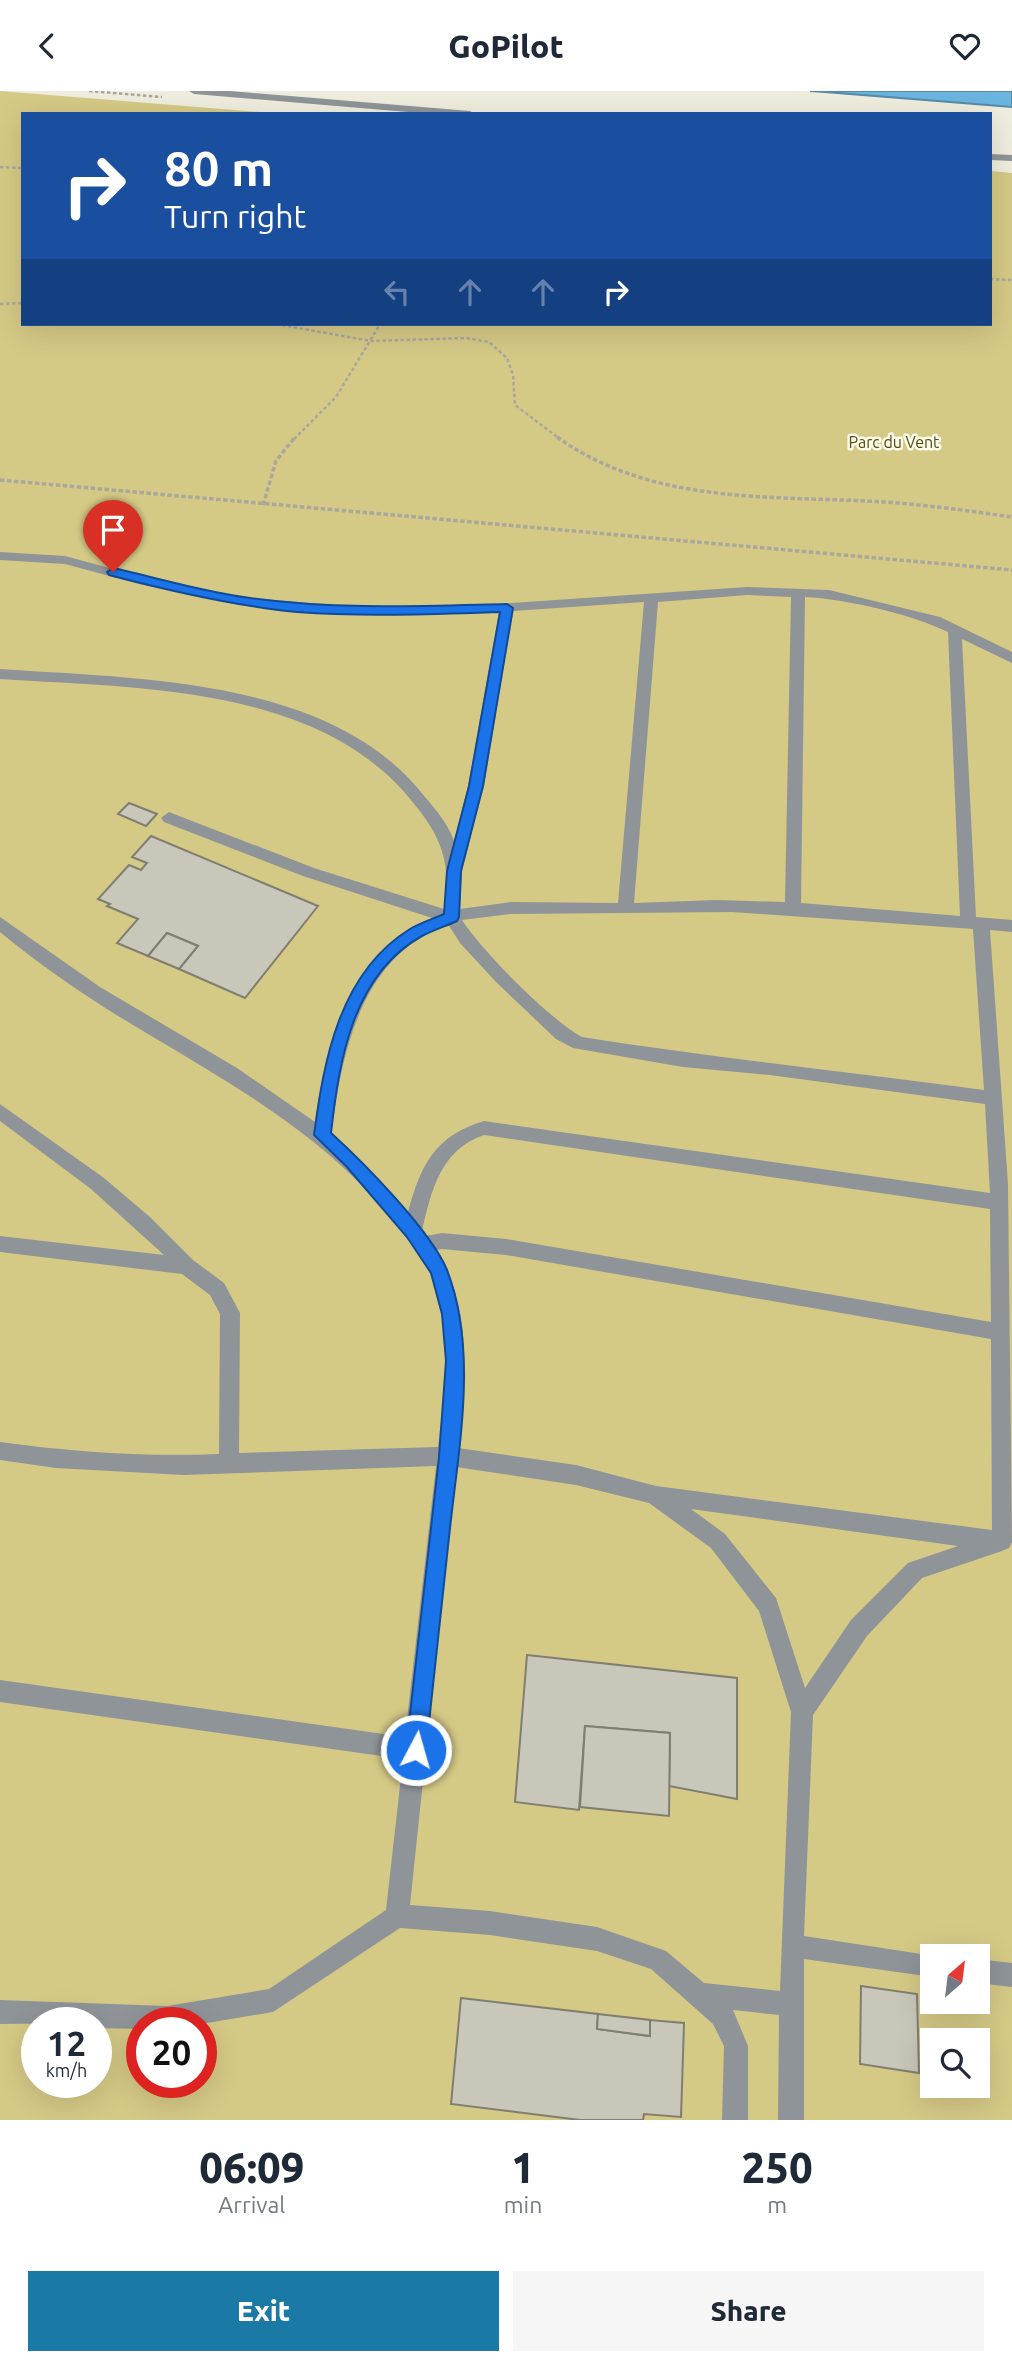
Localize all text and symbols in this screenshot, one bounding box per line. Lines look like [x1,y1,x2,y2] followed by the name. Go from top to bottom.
[28,27,66,65] icon: back
[946,27,984,65] icon: heart
[448,28,564,64] text: GoPilot
[49,140,140,231] icon: right
[164,140,273,195] text: 80 m
[164,198,306,234] text: Turn right
[378,273,416,311] icon: left
[451,273,489,311] icon: ahead
[524,273,562,311] icon: ahead
[597,273,635,311] icon: right
[849,433,940,451] park label: Parc du Vent
[83,500,143,572] pin
[94,511,132,549] icon: arrive
[379,1713,453,1787] position arrow
[920,1944,990,2014] north arrow
[920,1944,990,2098] map controls
[126,2007,217,2098] speed limit sign: 20
[47,2023,86,2063] text: 12
[920,2028,990,2098] button: search
[46,2060,87,2080] text: km/h
[199,2144,304,2191] text: 06:09
[511,2144,535,2191] text: 1
[742,2144,813,2191] text: 250
[218,2192,285,2217] text: Arrival
[504,2192,542,2217] text: min
[767,2192,787,2217] text: m
[28,2271,499,2351] button: Exit
[513,2271,984,2351] button: Share

